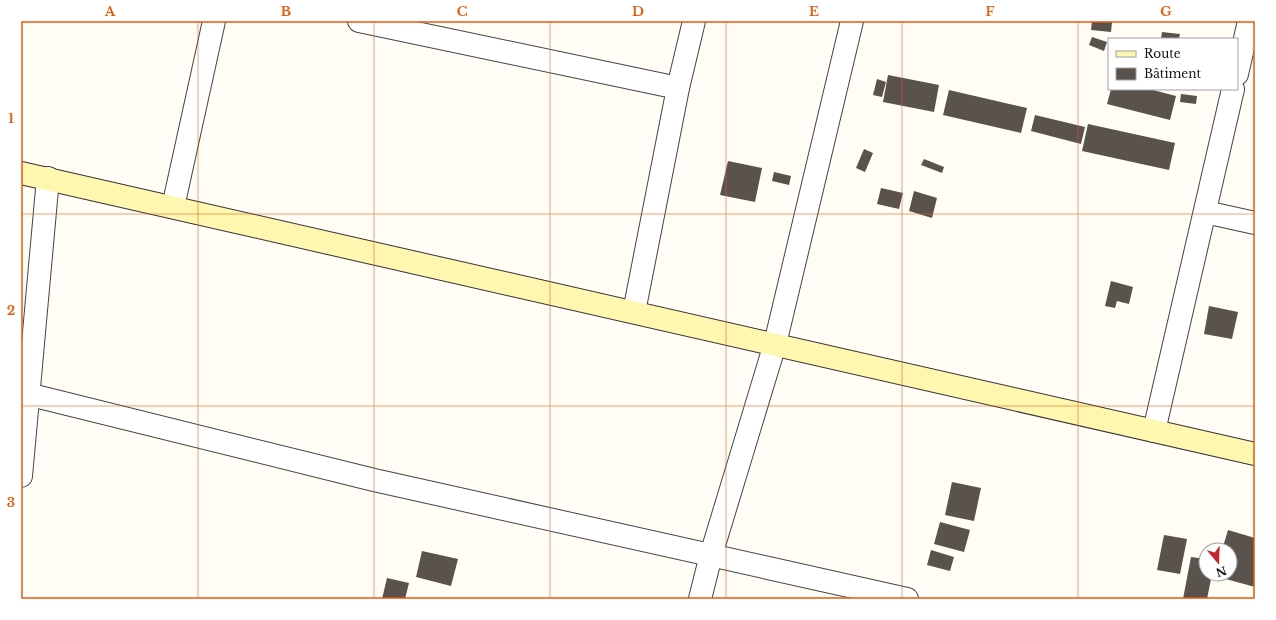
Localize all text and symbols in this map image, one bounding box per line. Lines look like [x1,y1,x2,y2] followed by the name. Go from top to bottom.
[104,3,116,20] text: A
[281,3,291,20] text: B
[457,3,468,20] text: C
[632,3,644,20] text: D
[809,3,819,20] text: E
[986,3,995,20] text: F
[1160,3,1172,20] text: G
[1108,38,1238,90] legend
[1144,46,1181,61] text: Route
[1144,66,1202,81] text: Bâtiment
[8,110,14,127] text: 1
[7,302,15,319] text: 2
[7,494,15,511] text: 3
[1198,542,1238,582] north arrow
[1213,563,1228,580] text: N

